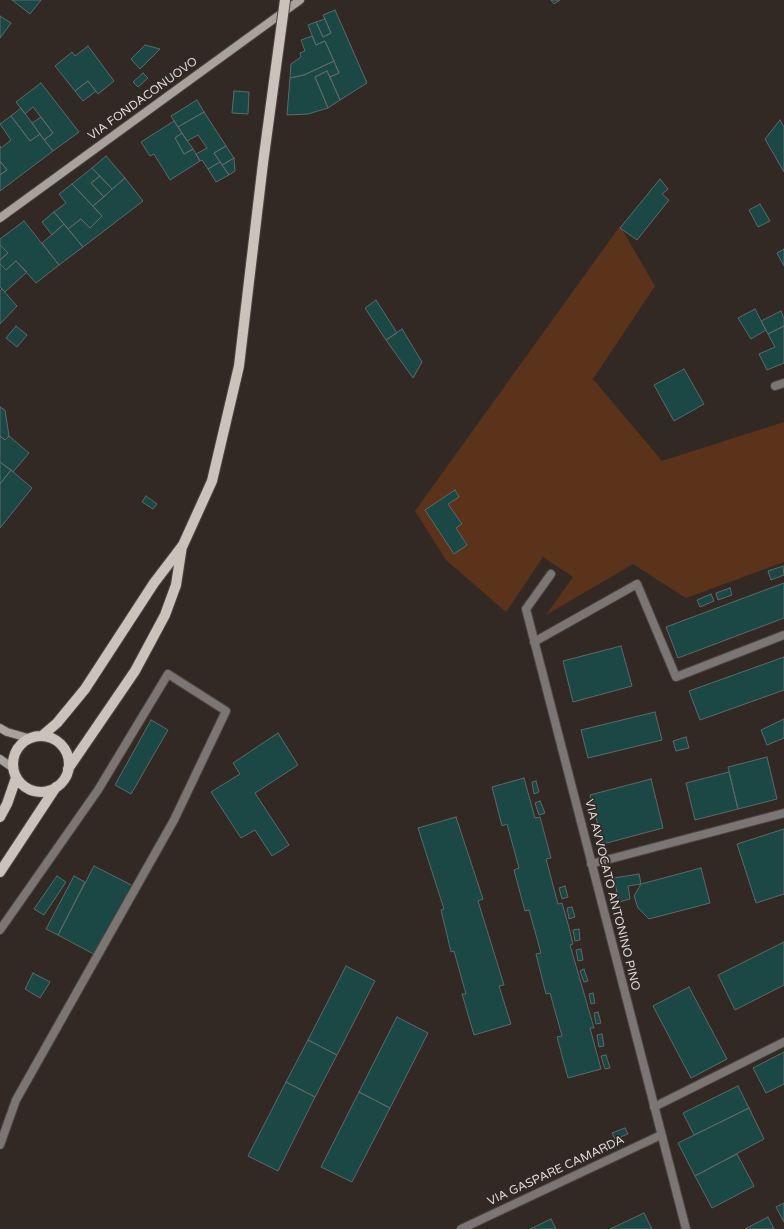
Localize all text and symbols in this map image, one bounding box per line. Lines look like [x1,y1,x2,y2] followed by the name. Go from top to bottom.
[85,54,201,144] street label: VIA FONDACONUOVO
[581,798,643,992] street label: VIA AVVOCATO ANTONINO PINO
[485,1133,627,1209] street label: VIA GASPARE CAMARDA

